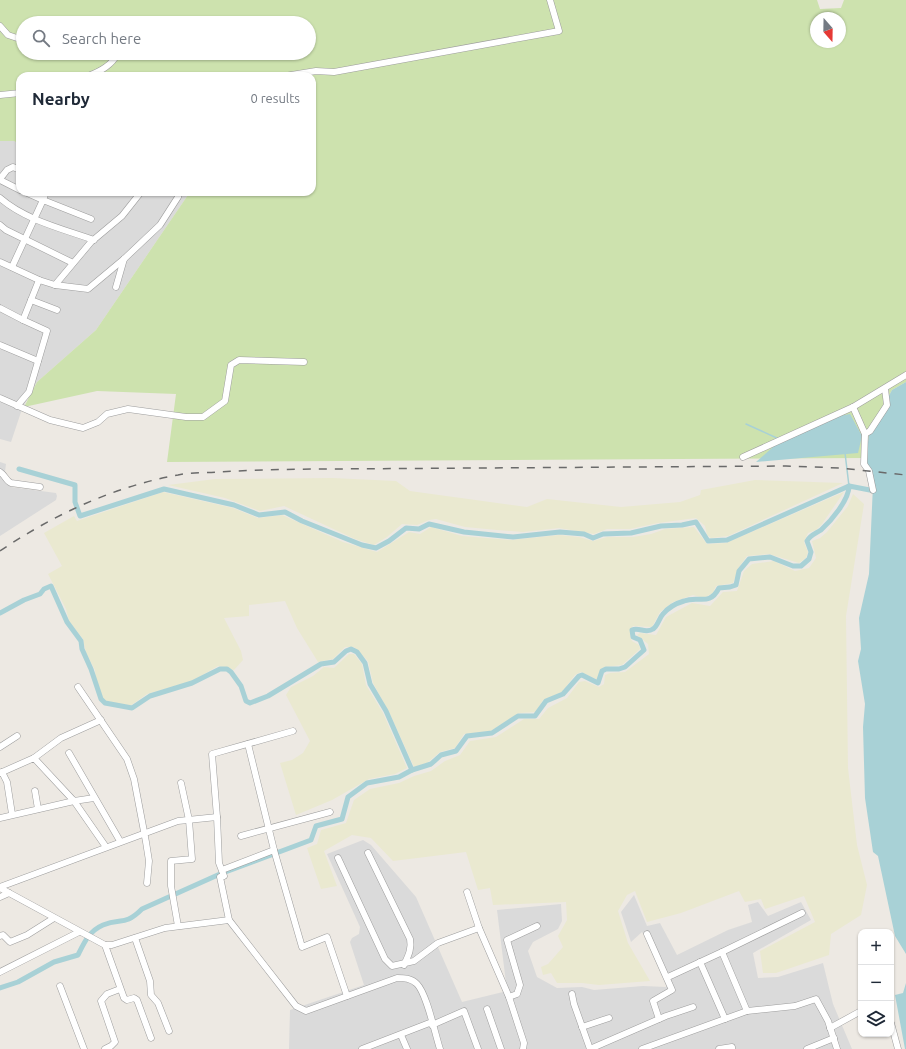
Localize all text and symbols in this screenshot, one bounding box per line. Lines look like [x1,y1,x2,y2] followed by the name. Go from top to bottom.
[810,12,846,48] north arrow
[16,16,316,60] search box
[30,27,52,49] icon: search
[62,30,141,47] text: Search here
[32,89,90,108] text: Nearby
[250,91,300,105] text: 0 results
[858,929,894,1037] map controls
[858,929,894,965] button: +
[858,965,894,1001] button: −
[858,1001,894,1037] button: layers

